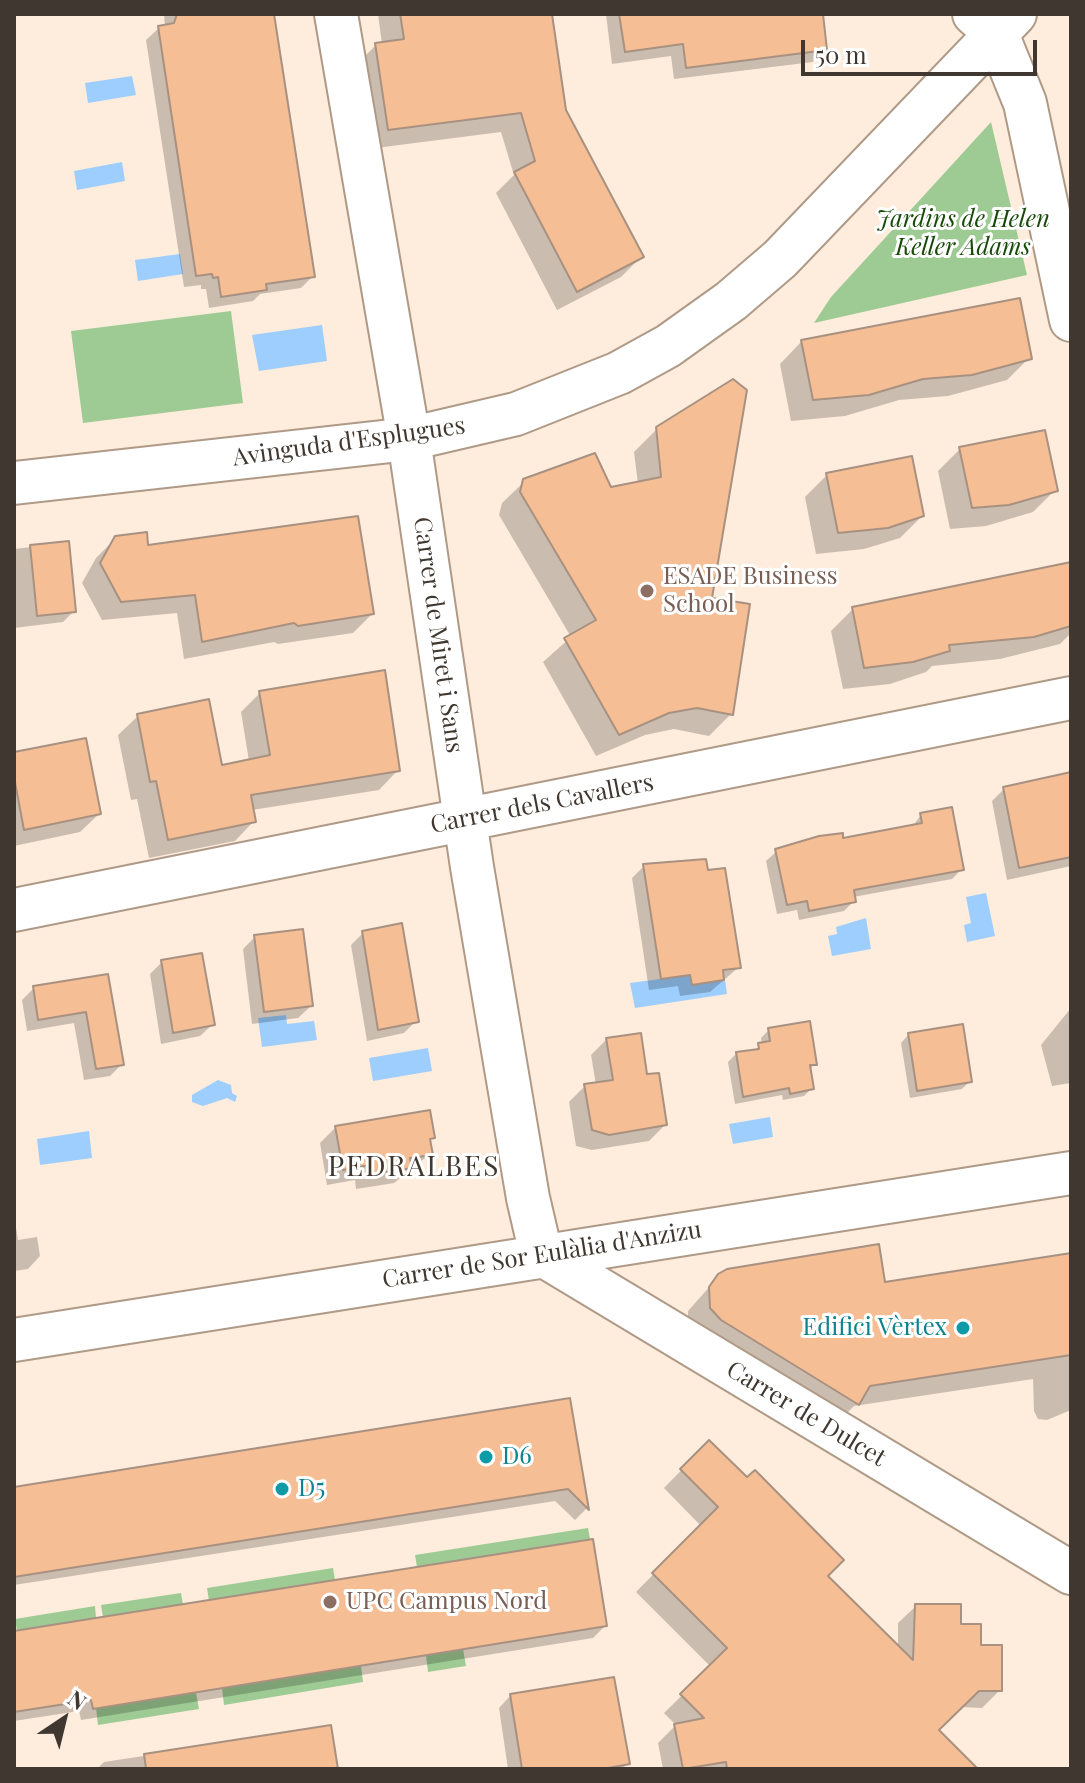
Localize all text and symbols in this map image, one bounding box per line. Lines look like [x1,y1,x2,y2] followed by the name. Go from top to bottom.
[805,24,1041,74] scale bar
[815,38,867,70] text: 50 m
[876,206,1050,262] park label: Jardins de Helen Keller Adams
[231,411,467,473] street label: Avinguda d'Esplugues
[407,515,469,755] street label: Carrer de Miret i Sans
[663,563,837,619] place label: ESADE Business School
[638,582,656,600] marker: ESADE Business School
[428,768,656,840] street label: Carrer dels Cavallers
[328,1150,500,1184] district label: PEDRALBES
[380,1216,704,1294] street label: Carrer de Sor Eulàlia d'Anzizu
[803,1314,947,1342] place label: Edifici Vèrtex
[954,1319,972,1337] marker: Edifici Vèrtex
[721,1355,891,1473] street label: Carrer de Dulcet
[502,1443,532,1471] place label: D6
[477,1448,495,1466] marker: D6
[298,1475,325,1503] place label: D5
[273,1480,291,1498] marker: D5
[346,1588,547,1616] place label: UPC Campus Nord
[321,1593,339,1611] marker: UPC Campus Nord
[24,1679,104,1759] north arrow
[63,1682,93,1716] text: N

